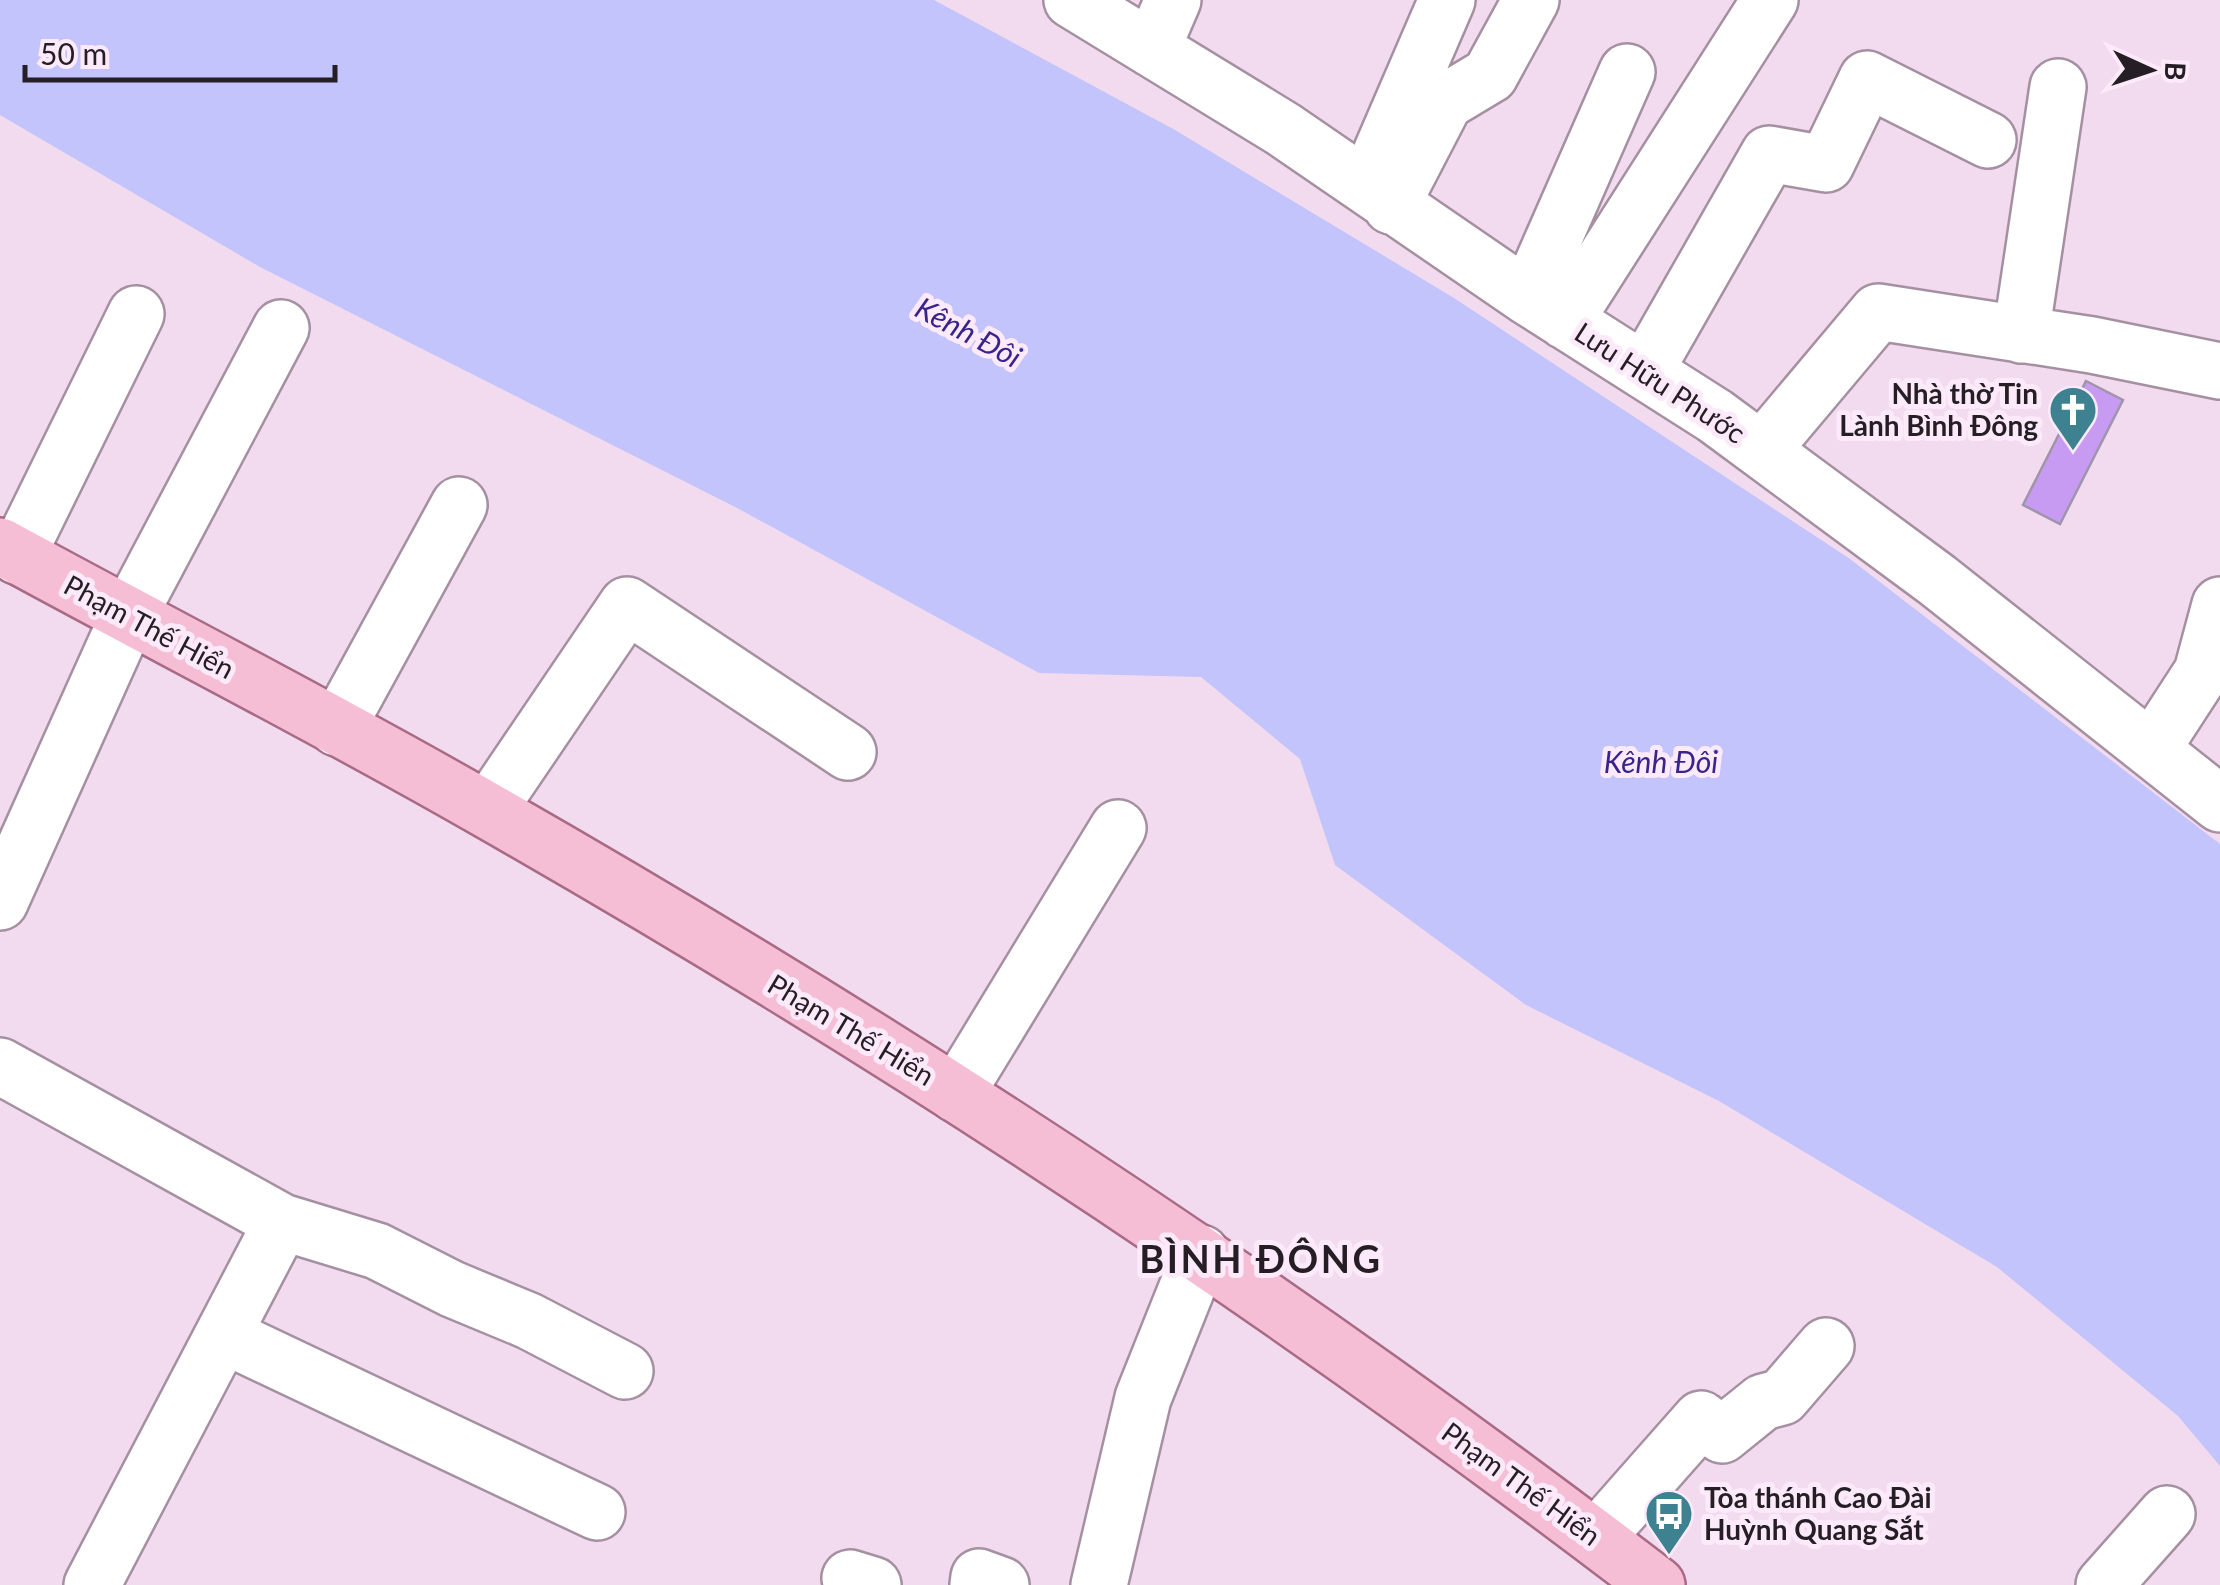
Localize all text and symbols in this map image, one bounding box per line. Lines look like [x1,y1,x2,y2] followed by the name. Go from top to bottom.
[25,20,335,82] scale bar
[2100,20,2200,120] north arrow
[40,35,107,71] text: 50 m
[2159,61,2193,81] text: B
[910,289,1028,374] water label: Kênh Đôi
[1569,314,1752,450] street label: Lưu Hữu Phước
[1839,376,2038,442] place label: Nhà thờ Tin Lành Bình Đông
[2047,384,2099,452] church icon: Nhà thờ Tin Lành Bình Đông
[59,567,240,685] street label: Phạm Thế Hiển
[1604,743,1718,779] water label: Kênh Đôi
[762,966,941,1092] street label: Phạm Thế Hiển
[1139,1235,1383,1281] district label: BÌNH ĐÔNG
[1436,1414,1608,1552] street label: Phạm Thế Hiển
[1704,1480,1932,1546] place label: Tòa thánh Cao Đài Huỳnh Quang Sắt
[1643,1488,1695,1556] bus stop icon: Tòa thánh Cao Đài Huỳnh Quang Sắt

